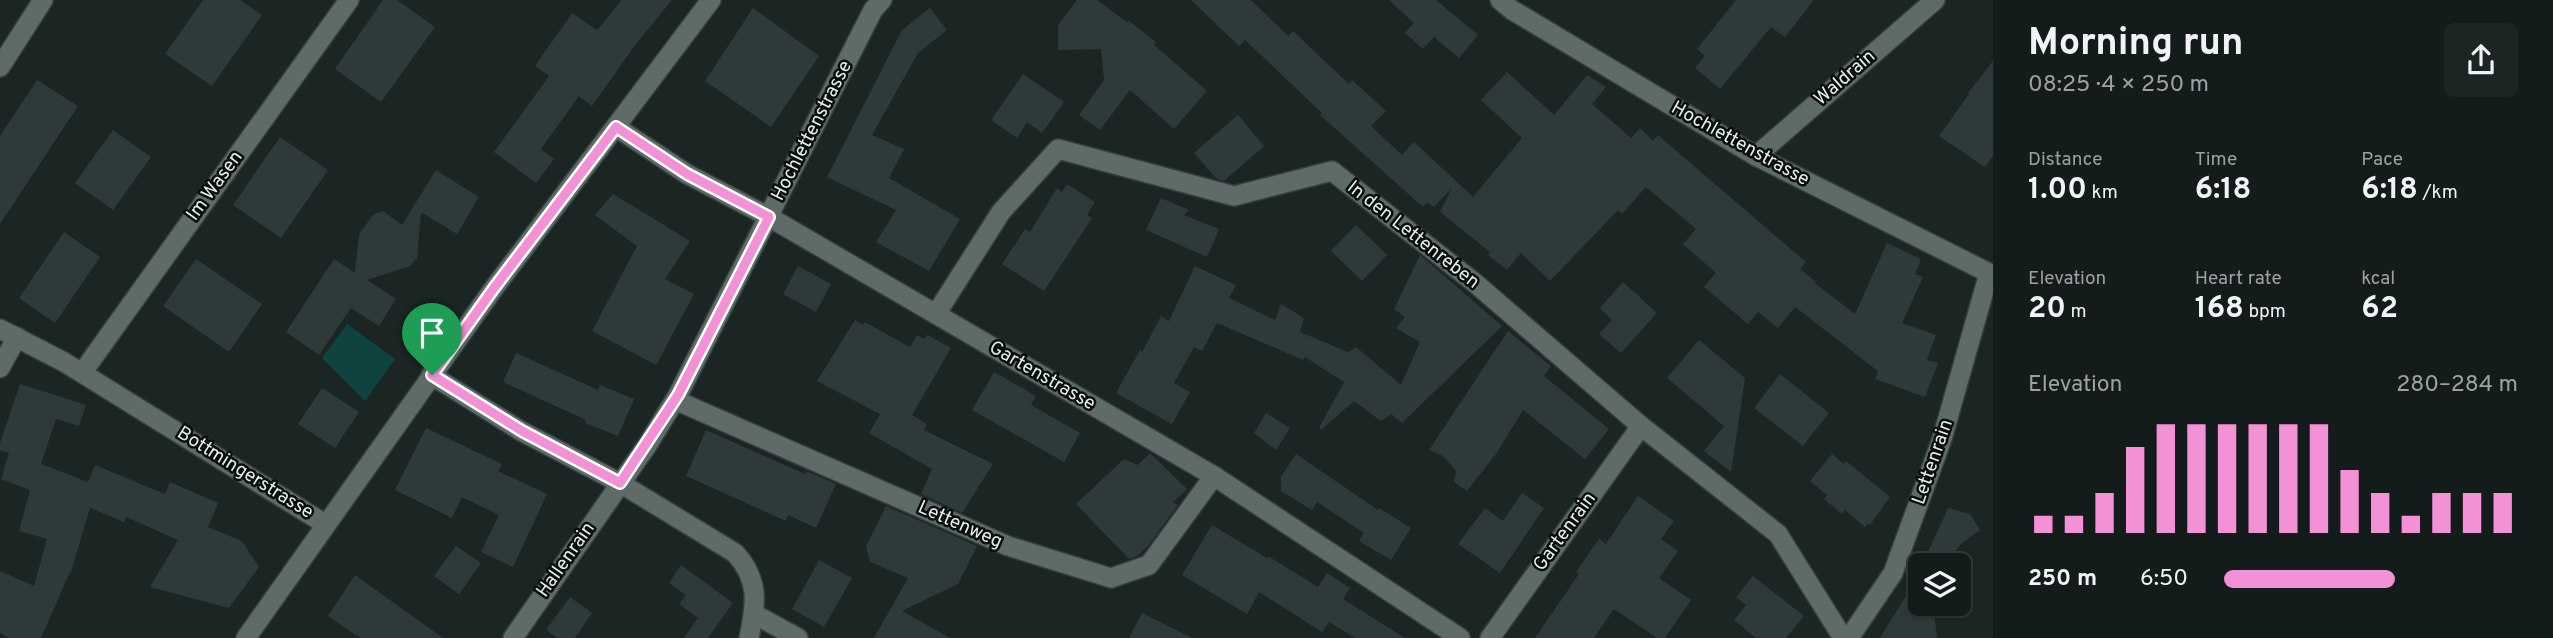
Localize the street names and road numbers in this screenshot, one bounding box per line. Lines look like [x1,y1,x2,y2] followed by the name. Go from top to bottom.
[1809,45,1881,111] street label: Waldrain
[766,57,858,205] street label: Hochlettenstrasse
[1667,96,1813,192] street label: Hochlettenstrasse
[182,146,248,226] street label: Im Wasen
[1342,176,1484,294] street label: In den Lettenreben
[984,336,1100,416] street label: Gartenstrasse
[1907,416,1959,508] street label: Lettenrain
[172,421,318,525] street label: Bottmingerstrasse
[1528,488,1602,576] street label: Gartenrain
[914,496,1006,554] street label: Lettenweg
[531,518,601,602] street label: Hallenrain

